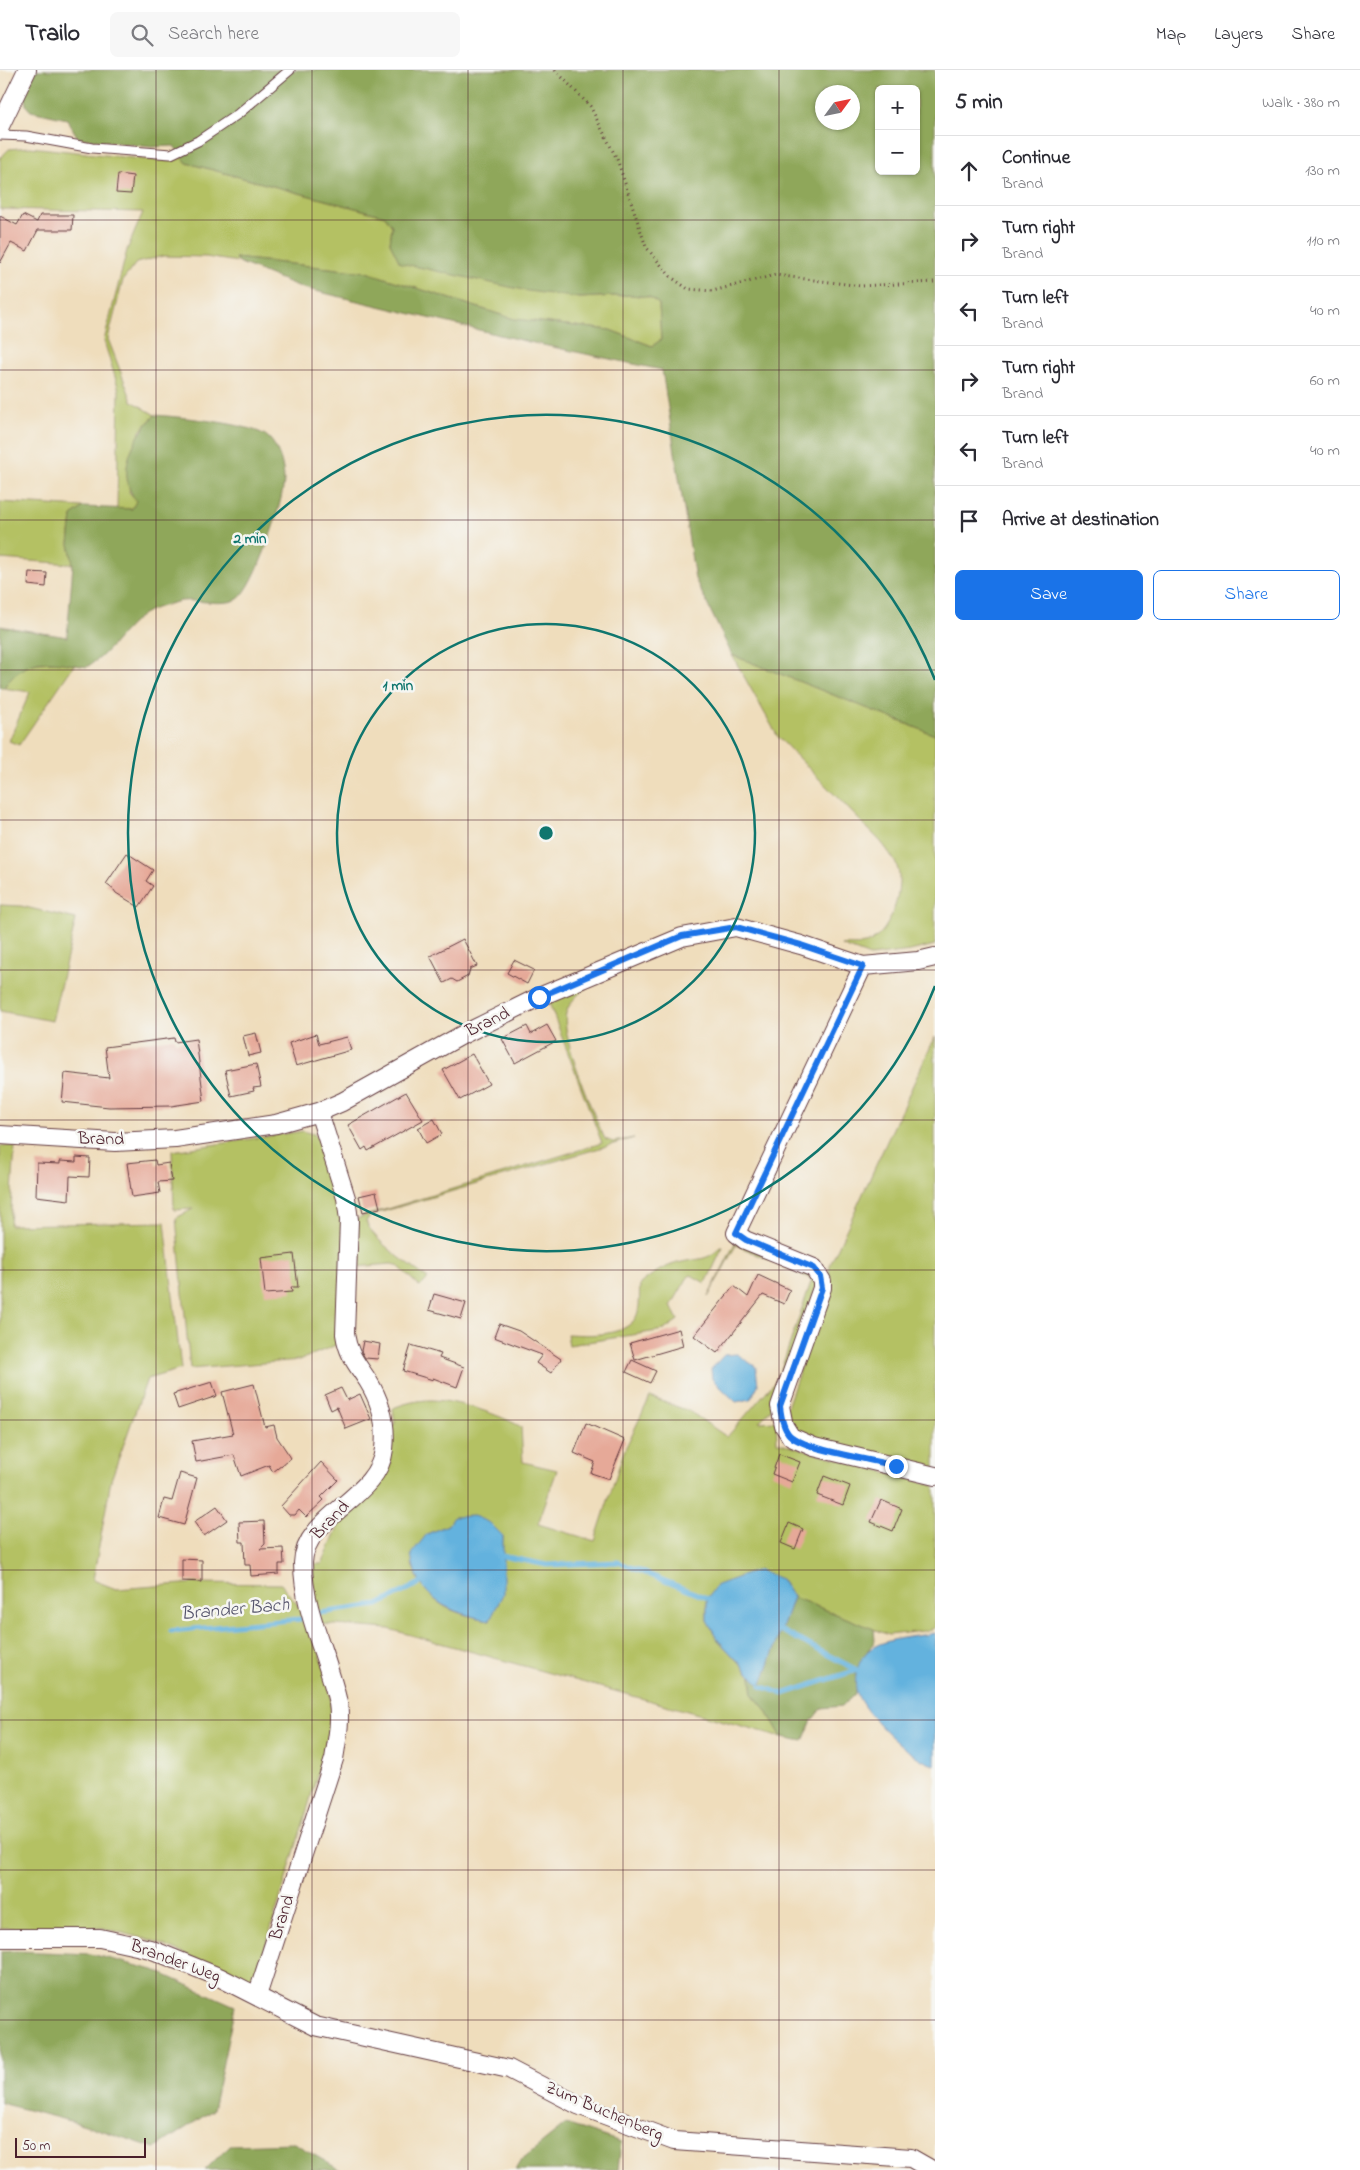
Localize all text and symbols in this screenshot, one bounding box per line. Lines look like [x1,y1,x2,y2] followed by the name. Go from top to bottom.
[110,12,460,57] search box
[25,17,80,52] text: Trailo
[128,21,156,49] icon: search
[168,21,259,48] text: Search here
[1156,22,1186,48] text: Map
[1214,22,1264,48] text: Layers
[1292,22,1335,48] text: Share
[815,85,860,130] north arrow
[875,85,920,175] map controls
[875,85,920,130] button: +
[955,88,1003,118] text: 5 min
[1262,91,1340,115] text: Walk · 380 m
[875,130,920,175] button: −
[1002,145,1070,172] text: Continue
[955,157,983,185] icon: ahead
[1305,159,1340,183] text: 130 m
[1002,172,1043,196] text: Brand
[1002,215,1075,242] text: Turn right
[955,227,983,255] icon: right
[1306,229,1340,253] text: 110 m
[1002,242,1043,266] text: Brand
[1002,285,1069,312] text: Turn left
[955,297,983,325] icon: left
[1310,299,1340,323] text: 40 m
[1002,312,1043,336] text: Brand
[1002,355,1075,382] text: Turn right
[955,367,983,395] icon: right
[1310,369,1340,393] text: 60 m
[1002,382,1043,406] text: Brand
[1002,425,1069,452] text: Turn left
[955,437,983,465] icon: left
[1310,439,1340,463] text: 40 m
[1002,452,1043,476] text: Brand
[955,507,983,535] icon: arrive
[1002,507,1159,534] text: Arrive at destination
[233,528,267,550] text: 2 min
[955,570,1143,620] button: Save
[1153,570,1340,620] button: Share
[383,675,414,697] text: 1 min
[537,824,555,842] centre of rings
[528,986,551,1009] route start
[461,1001,515,1045] street label: Brand
[77,1127,124,1153] street label: Brand
[885,1455,908,1478] route end
[305,1495,356,1547] street label: Brand
[180,1592,291,1628] water label: Brander Bach
[263,1892,303,1945] street label: Brand
[125,1933,224,1991] street label: Brander Weg
[541,2075,667,2150] street label: Zum Buchenberg
[15,2135,146,2158] scale bar
[22,2136,50,2157] text: 50 m

